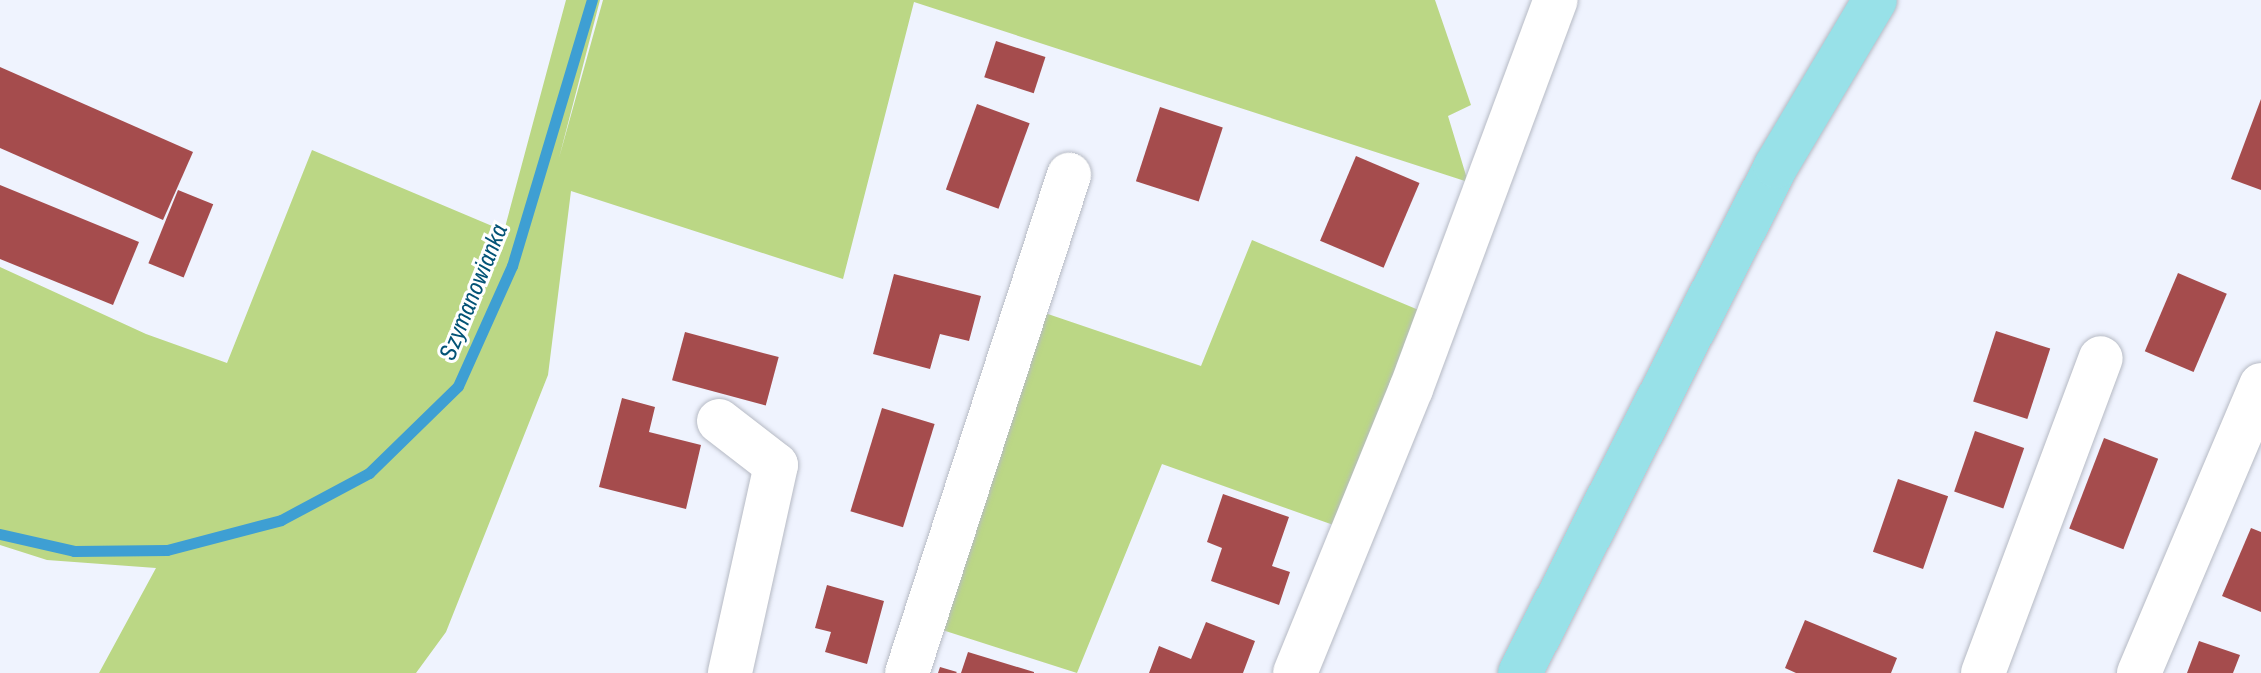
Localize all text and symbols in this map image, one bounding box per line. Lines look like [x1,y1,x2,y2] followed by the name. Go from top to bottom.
[433,220,513,364] water label: Szymanowianka

